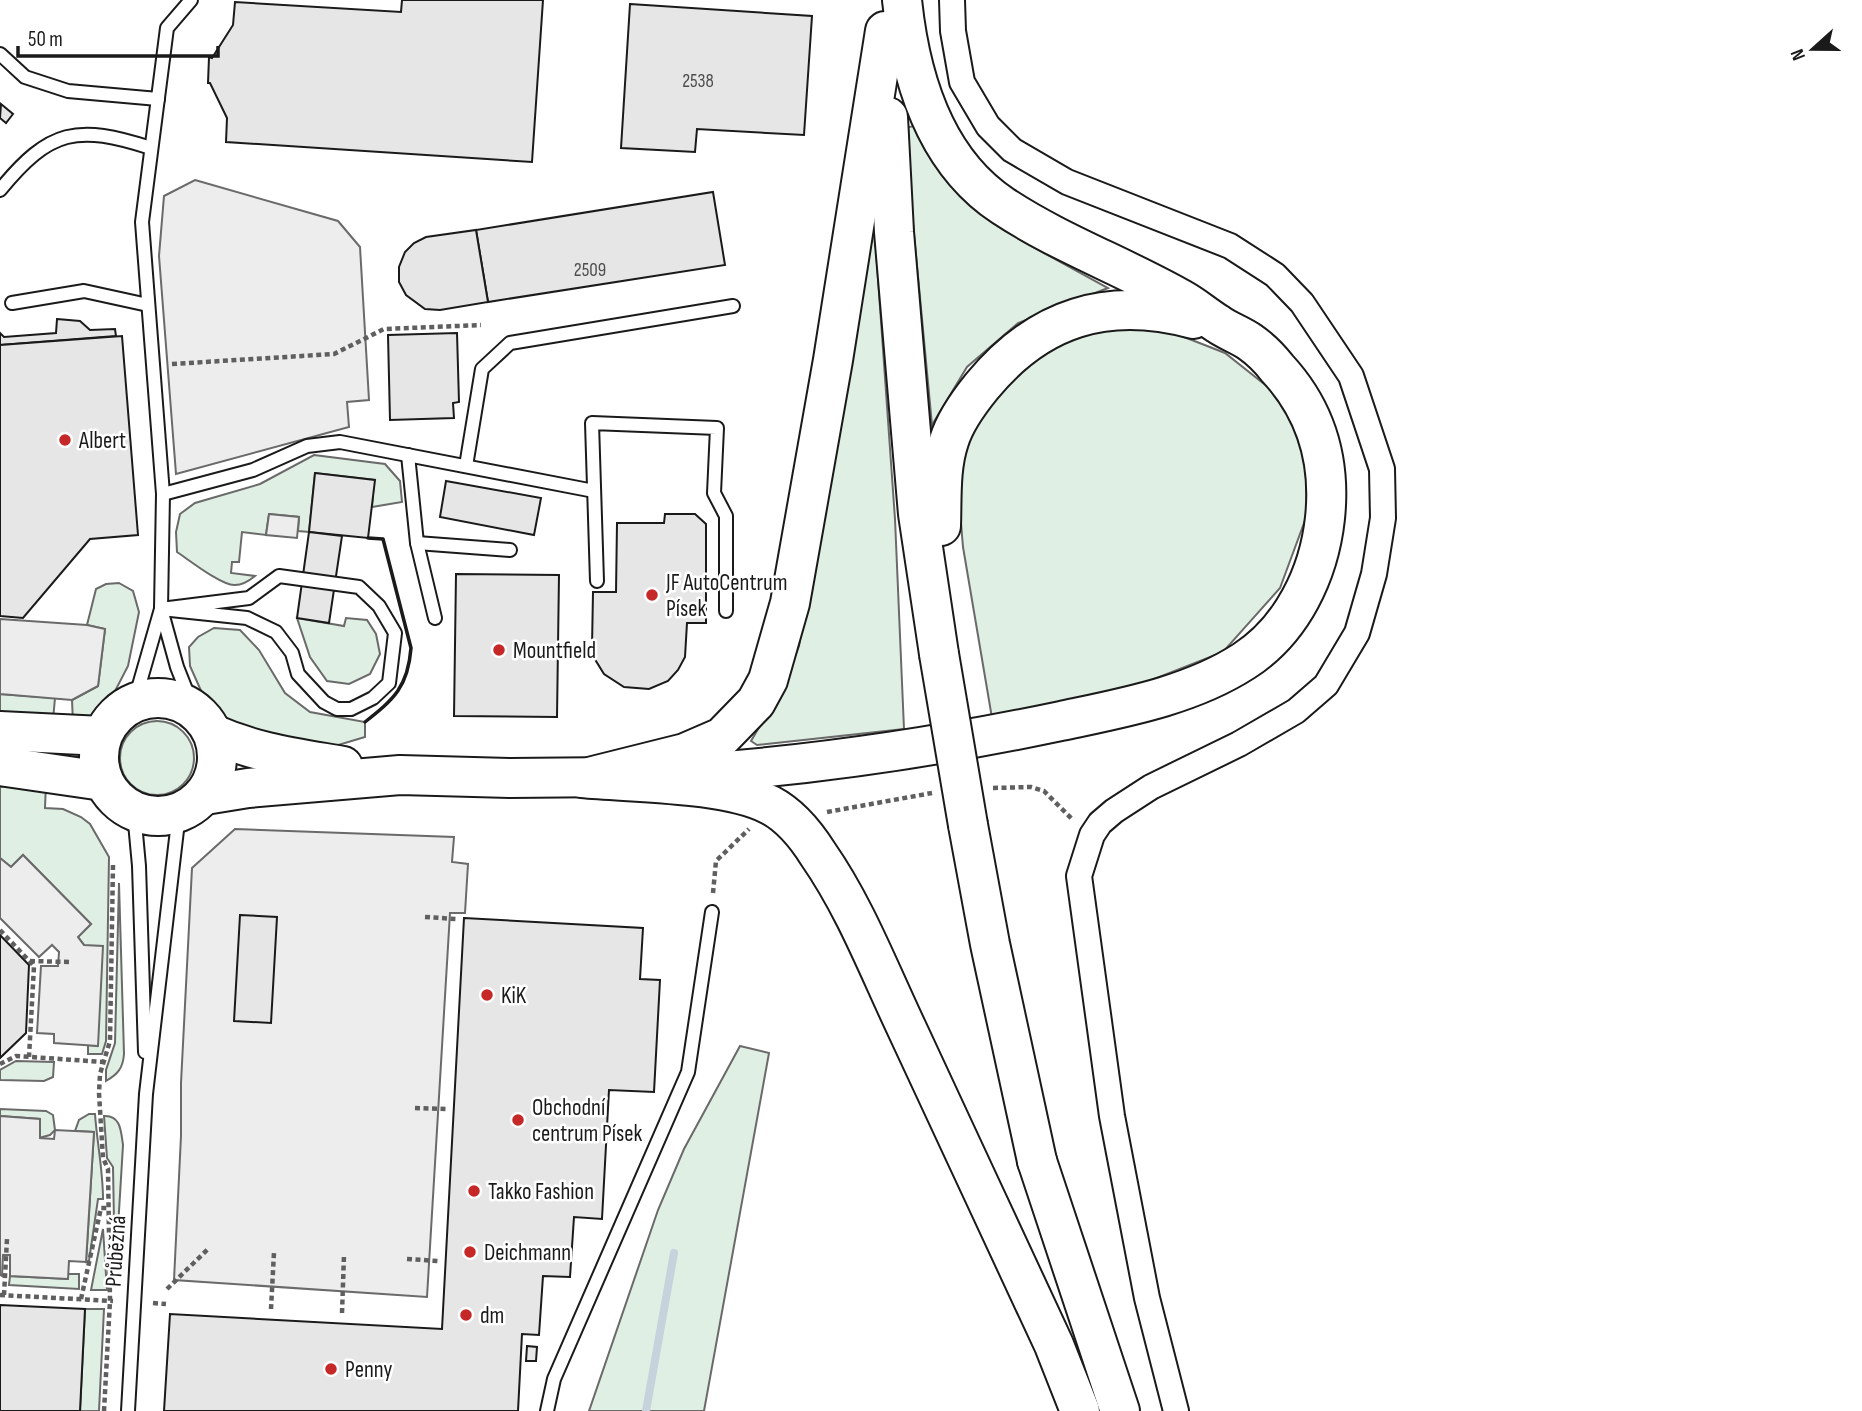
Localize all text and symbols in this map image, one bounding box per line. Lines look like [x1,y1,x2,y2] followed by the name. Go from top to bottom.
[18,14,217,58] scale bar
[1778,14,1848,84] north arrow
[28,27,63,52] text: 50 m
[1786,46,1811,63] text: N
[682,70,714,93] house number: 2538
[574,259,606,282] house number: 2509
[78,427,126,455] place label: Albert
[57,432,73,448] marker: Albert
[665,569,787,623] place label: JF AutoCentrum Písek
[644,587,660,603] marker: JF AutoCentrum Písek
[513,637,596,665] place label: Mountfield
[491,642,507,658] marker: Mountfield
[501,982,527,1010] place label: KiK
[479,987,495,1003] marker: KiK
[532,1094,642,1148] place label: Obchodní centrum Písek
[510,1112,526,1128] marker: Obchodní centrum Písek
[488,1178,594,1206] place label: Takko Fashion
[466,1183,482,1199] marker: Takko Fashion
[100,1214,132,1288] street label: Průběžná
[484,1239,571,1267] place label: Deichmann
[462,1244,478,1260] marker: Deichmann
[480,1302,504,1330] place label: dm
[458,1307,474,1323] marker: dm
[345,1356,393,1384] place label: Penny
[323,1361,339,1377] marker: Penny

